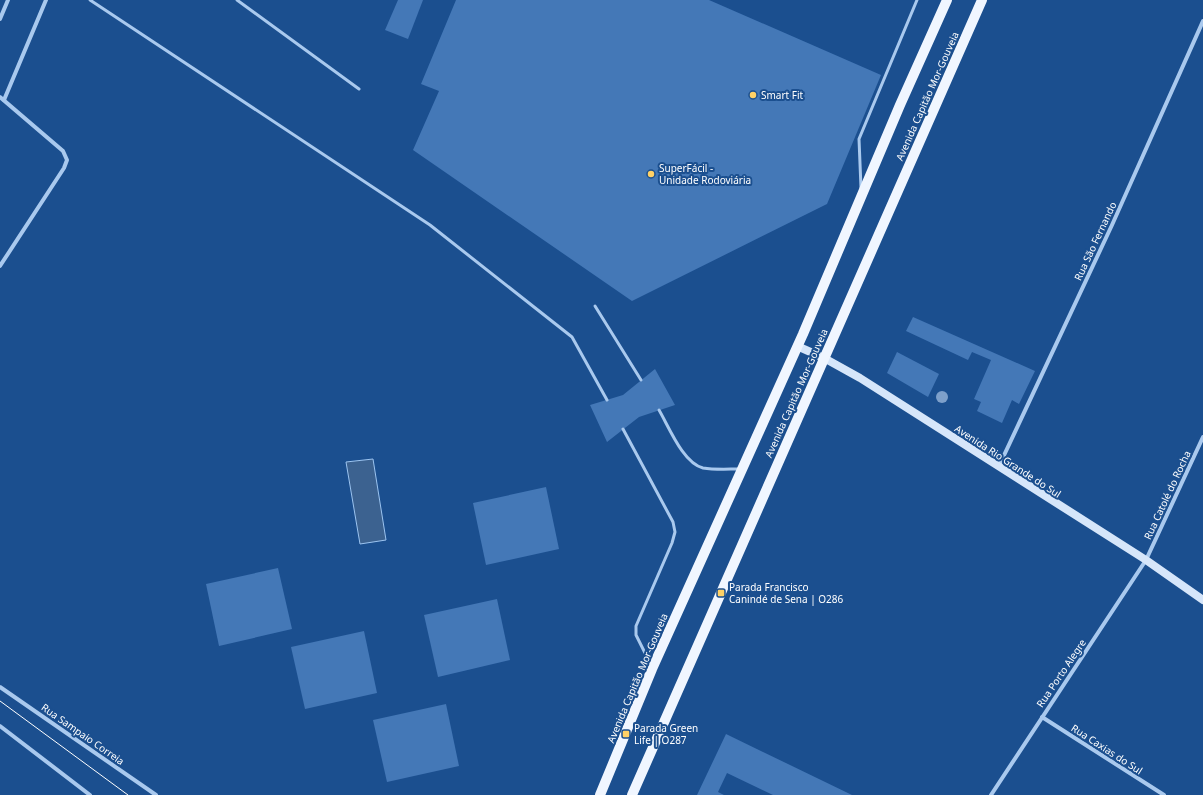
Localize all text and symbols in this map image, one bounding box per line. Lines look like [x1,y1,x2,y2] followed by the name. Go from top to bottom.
[892,29,962,163] street label: Avenida Capitão Mor-Gouveia
[761,88,804,102] place label: Smart Fit
[748,90,758,100] marker: Smart Fit
[659,161,751,187] place label: SuperFácil - Unidade Rodoviária
[646,169,656,179] marker: SuperFácil - Unidade Rodoviária
[1071,199,1119,283] street label: Rua São Fernando
[761,326,831,460] street label: Avenida Capitão Mor-Gouveia
[952,421,1064,501] street label: Avenida Rio Grande do Sul
[1140,448,1194,542] street label: Rua Catolé do Rocha
[729,580,844,606] place label: Parada Francisco Canindé de Sena | O286
[716,588,726,598] marker: Parada Francisco Canindé de Sena | O286
[603,611,671,745] street label: Avenida Capitão Mor-Gouveia
[1033,636,1089,710] street label: Rua Porto Alegre
[39,700,127,768] street label: Rua Sampaio Correia
[634,721,698,747] place label: Parada Green Life | O287
[1069,721,1145,777] street label: Rua Caxias do Sul
[621,729,631,739] marker: Parada Green Life | O287

